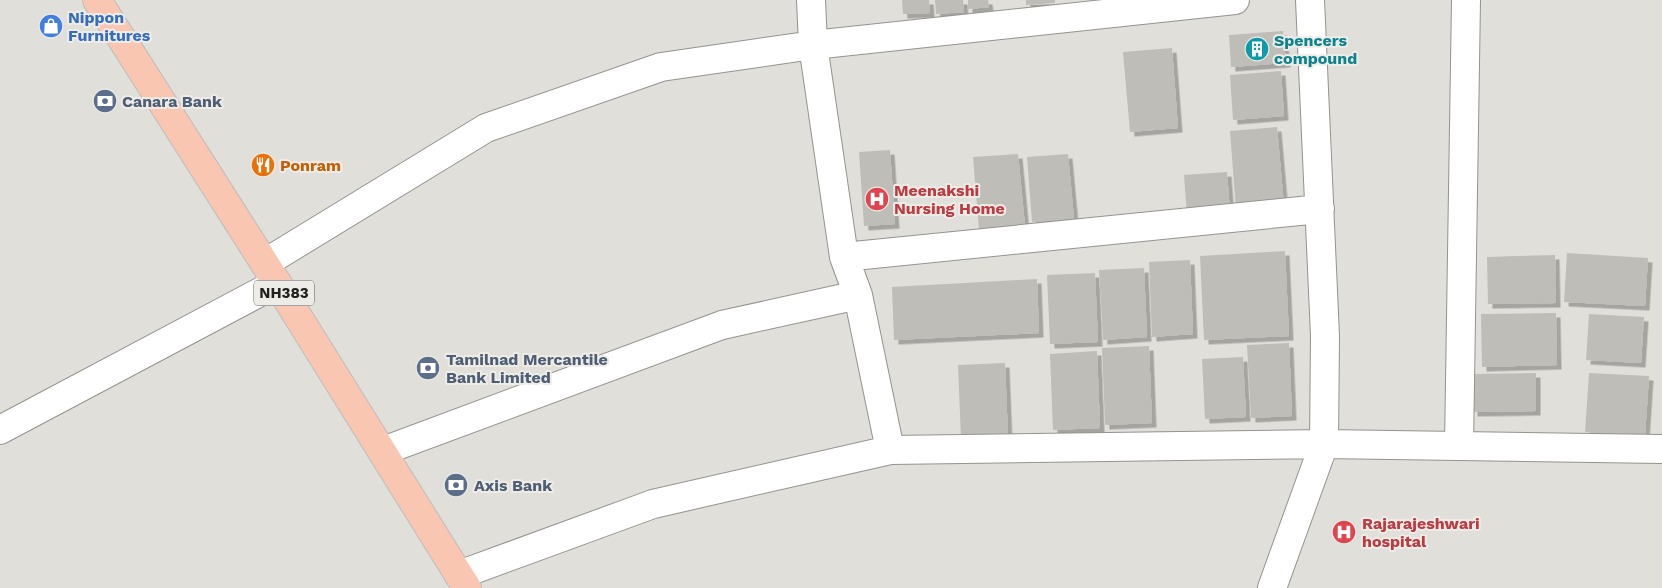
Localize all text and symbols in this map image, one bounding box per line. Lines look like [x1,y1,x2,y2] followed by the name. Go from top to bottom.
[68,8,151,45] place label: Nippon Furnitures
[38,13,64,39] shop icon: Nippon Furnitures
[1274,31,1357,68] place label: Spencers compound
[1244,36,1270,62] building icon: Spencers compound
[92,88,118,114] bank icon: Canara Bank
[122,92,222,111] place label: Canara Bank
[250,152,276,178] restaurant icon: Ponram
[280,156,341,175] place label: Ponram
[894,181,1005,218] place label: Meenakshi Nursing Home
[864,186,890,212] hospital icon: Meenakshi Nursing Home
[254,280,314,306] road number: NH383
[446,350,608,387] place label: Tamilnad Mercantile Bank Limited
[415,355,441,381] bank icon: Tamilnad Mercantile Bank Limited
[443,472,469,498] bank icon: Axis Bank
[474,476,552,495] place label: Axis Bank
[1362,514,1480,551] place label: Rajarajeshwari hospital
[1331,519,1357,545] hospital icon: Rajarajeshwari hospital

